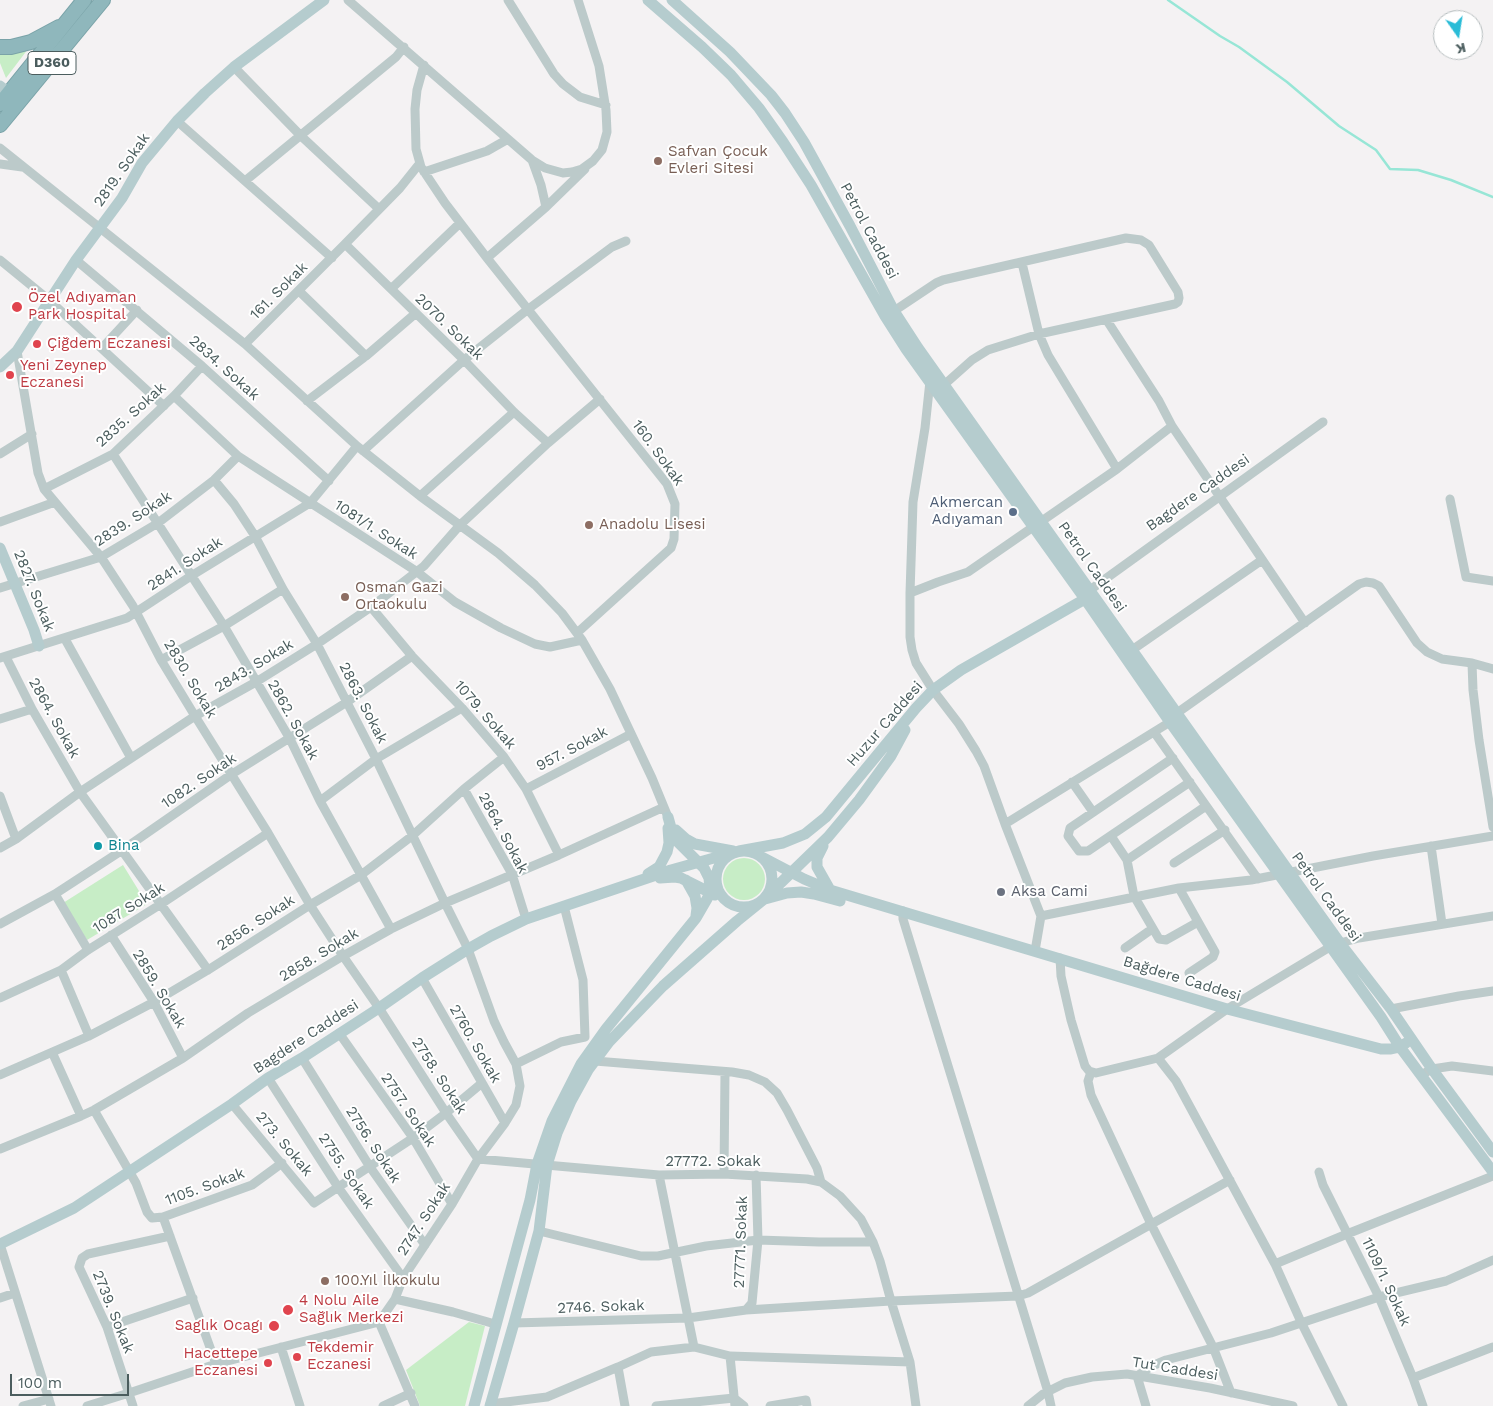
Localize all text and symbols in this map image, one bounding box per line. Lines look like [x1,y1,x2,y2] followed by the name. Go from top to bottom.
[1433,10,1483,60] north arrow
[1455,40,1468,58] text: K
[28,52,76,74] road number: D360
[90,130,154,210] street label: 2819. Sokak
[668,143,768,178] place label: Safvan Çocuk Evleri Sitesi
[652,155,664,167] marker: Safvan Çocuk Evleri Sitesi
[836,180,902,282] street label: Petrol Caddesi
[247,259,311,323] street label: 161. Sokak
[28,289,137,324] place label: Özel Adıyaman Park Hospital
[411,290,487,364] street label: 2070. Sokak
[10,300,24,314] marker: Özel Adıyaman Park Hospital
[185,332,263,404] street label: 2834. Sokak
[47,335,171,353] place label: Çiğdem Eczanesi
[31,338,43,350] marker: Çiğdem Eczanesi
[20,357,107,392] place label: Yeni Zeynep Eczanesi
[4,369,16,381] marker: Yeni Zeynep Eczanesi
[92,379,170,451] street label: 2835. Sokak
[628,417,688,489] street label: 160. Sokak
[1143,451,1253,535] street label: Bagdere Caddesi
[91,487,175,551] street label: 2839. Sokak
[930,494,1003,529] place label: Akmercan Adıyaman
[331,496,421,564] street label: 1081/1. Sokak
[1007,506,1019,518] marker: Akmercan Adıyaman
[599,516,705,534] place label: Anadolu Lisesi
[1054,518,1130,616] street label: Petrol Caddesi
[583,519,595,531] marker: Anadolu Lisesi
[144,533,226,595] street label: 2841. Sokak
[9,548,59,634] street label: 2827. Sokak
[355,579,443,614] place label: Osman Gazi Ortaokulu
[339,591,351,603] marker: Osman Gazi Ortaokulu
[211,635,297,697] street label: 2843. Sokak
[160,636,220,722] street label: 2830. Sokak
[335,659,391,747] street label: 2863. Sokak
[25,675,83,761] street label: 2864. Sokak
[264,677,322,763] street label: 2862. Sokak
[450,677,520,753] street label: 1079. Sokak
[843,678,927,770] street label: Huzur Caddesi
[533,723,611,775] street label: 957. Sokak
[158,749,240,813] street label: 1082. Sokak
[474,789,532,877] street label: 2864. Sokak
[108,837,140,855] place label: Bina
[92,840,104,852] marker: Bina
[1287,849,1365,945] street label: Petrol Caddesi
[90,879,168,937] street label: 1087 Sokak
[1011,883,1088,901] place label: Aksa Cami
[995,886,1007,898] marker: Aksa Cami
[214,891,298,955] street label: 2856. Sokak
[276,924,362,986] street label: 2858. Sokak
[128,946,190,1032] street label: 2859. Sokak
[1121,953,1243,1005] street label: Bağdere Caddesi
[250,996,362,1078] street label: Bagdere Caddesi
[445,1002,505,1086] street label: 2760. Sokak
[408,1034,470,1118] street label: 2758. Sokak
[377,1069,439,1151] street label: 2757. Sokak
[342,1103,404,1187] street label: 2756. Sokak
[252,1108,316,1180] street label: 273. Sokak
[314,1130,378,1212] street label: 2755. Sokak
[665,1153,761,1171] street label: 27772. Sokak
[163,1164,247,1210] street label: 1105. Sokak
[393,1179,455,1259] street label: 2747. Sokak
[730,1195,752,1289] street label: 27771. Sokak
[1358,1235,1414,1329] street label: 1109/1. Sokak
[88,1268,138,1356] street label: 2739. Sokak
[335,1272,440,1290] place label: 100.Yıl İlkokulu
[319,1275,331,1287] marker: 100.Yıl İlkokulu
[299,1292,403,1327] place label: 4 Nolu Aile Sağlık Merkezi
[557,1296,645,1318] street label: 2746. Sokak
[281,1303,295,1317] marker: 4 Nolu Aile Sağlık Merkezi
[175,1317,263,1335] place label: Saglık Ocagı
[267,1319,281,1333] marker: Saglık Ocagı
[307,1339,374,1374] place label: Tekdemir Eczanesi
[183,1345,258,1380] place label: Hacettepe Eczanesi
[291,1351,303,1363] marker: Tekdemir Eczanesi
[1131,1353,1219,1385] street label: Tut Caddesi
[262,1357,274,1369] marker: Hacettepe Eczanesi
[12,1364,131,1396] scale bar
[18,1374,62,1392] text: 100 m

